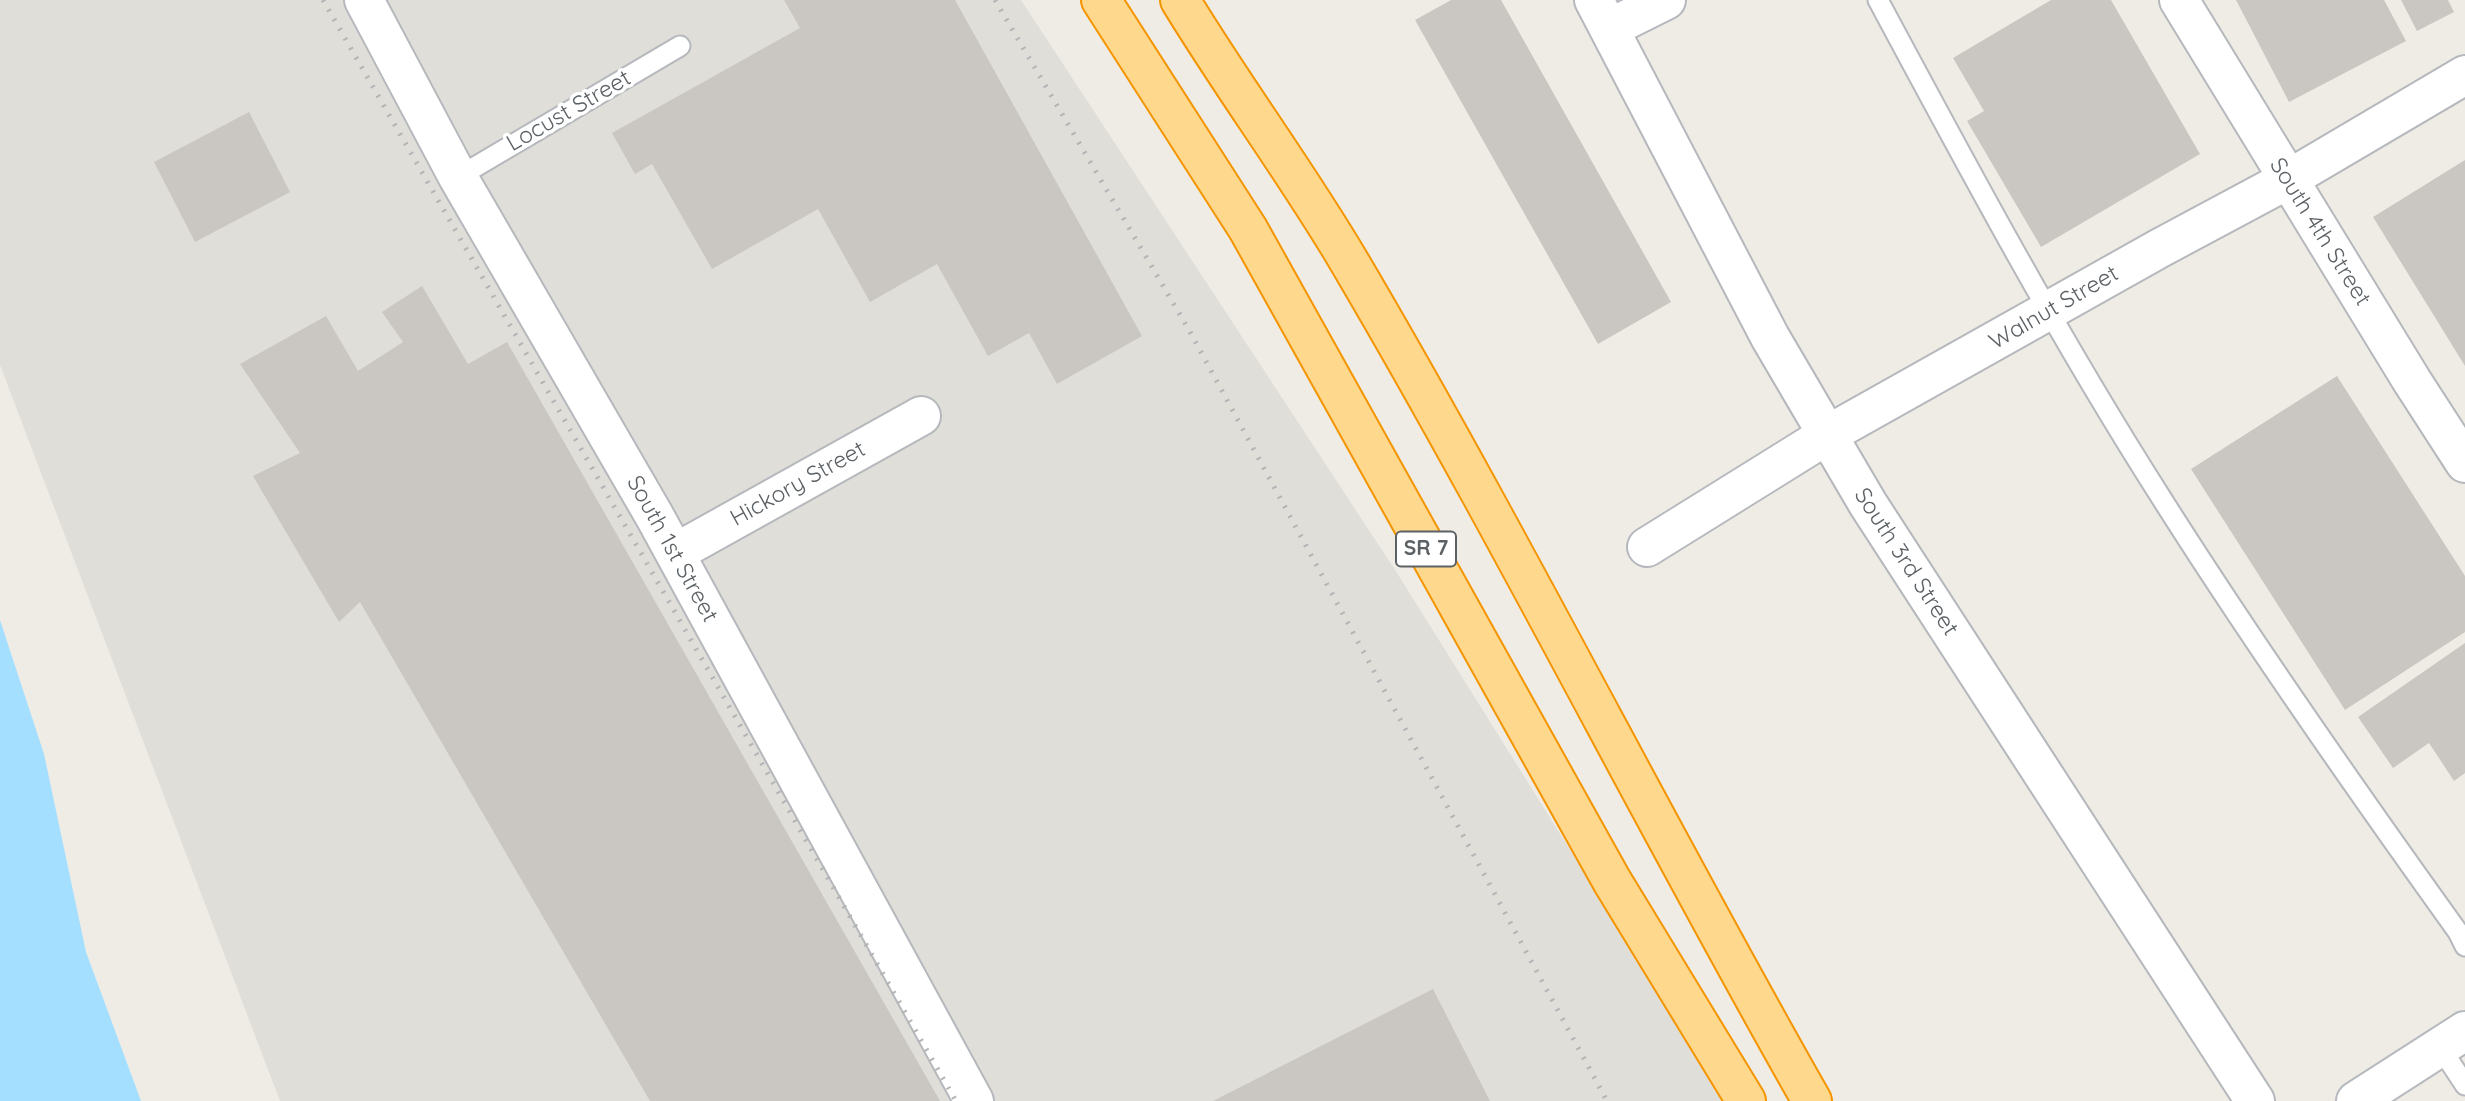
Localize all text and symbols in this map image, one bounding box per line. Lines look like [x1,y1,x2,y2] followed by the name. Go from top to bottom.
[502,64,636,158] street label: Locust Street
[2263,153,2377,311] street label: South 4th Street
[1985,260,2123,356] street label: Walnut Street
[726,436,870,532] street label: Hickory Street
[620,471,724,627] street label: South 1st Street
[1848,483,1964,641] street label: South 3rd Street
[1396,532,1456,566] road number: SR 7

